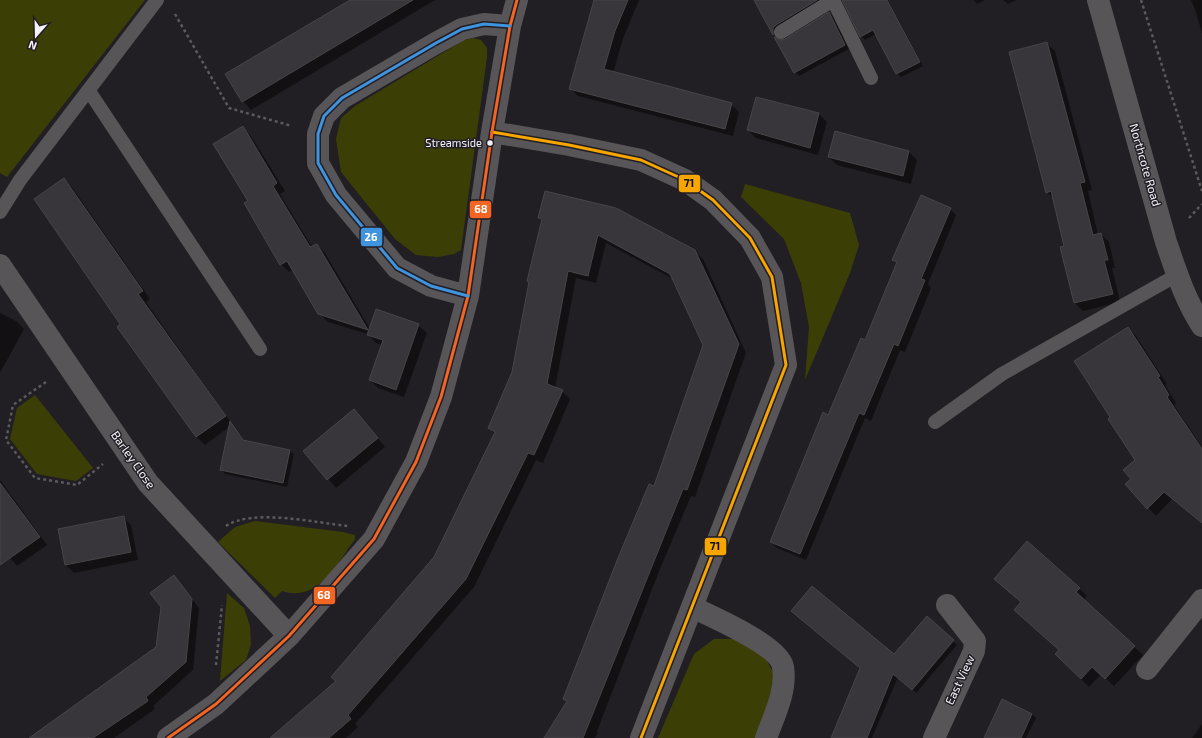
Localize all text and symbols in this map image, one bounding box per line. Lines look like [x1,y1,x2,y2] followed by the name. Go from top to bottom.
[16,16,56,56] north arrow
[26,38,38,53] text: N
[1127,122,1164,208] street label: Northcote Road
[425,136,482,149] place label: Streamside
[485,138,495,148] marker: Streamside
[678,174,701,193] line badge: 71
[684,176,694,189] text: 71
[469,200,492,219] line badge: 68
[474,202,488,215] text: 68
[360,227,383,247] line badge: 26
[365,230,378,243] text: 26
[109,428,159,491] street label: Barley Close
[704,537,727,556] line badge: 71
[710,539,720,552] text: 71
[313,586,336,605] line badge: 68
[317,588,331,601] text: 68
[942,653,977,707] street label: East View

